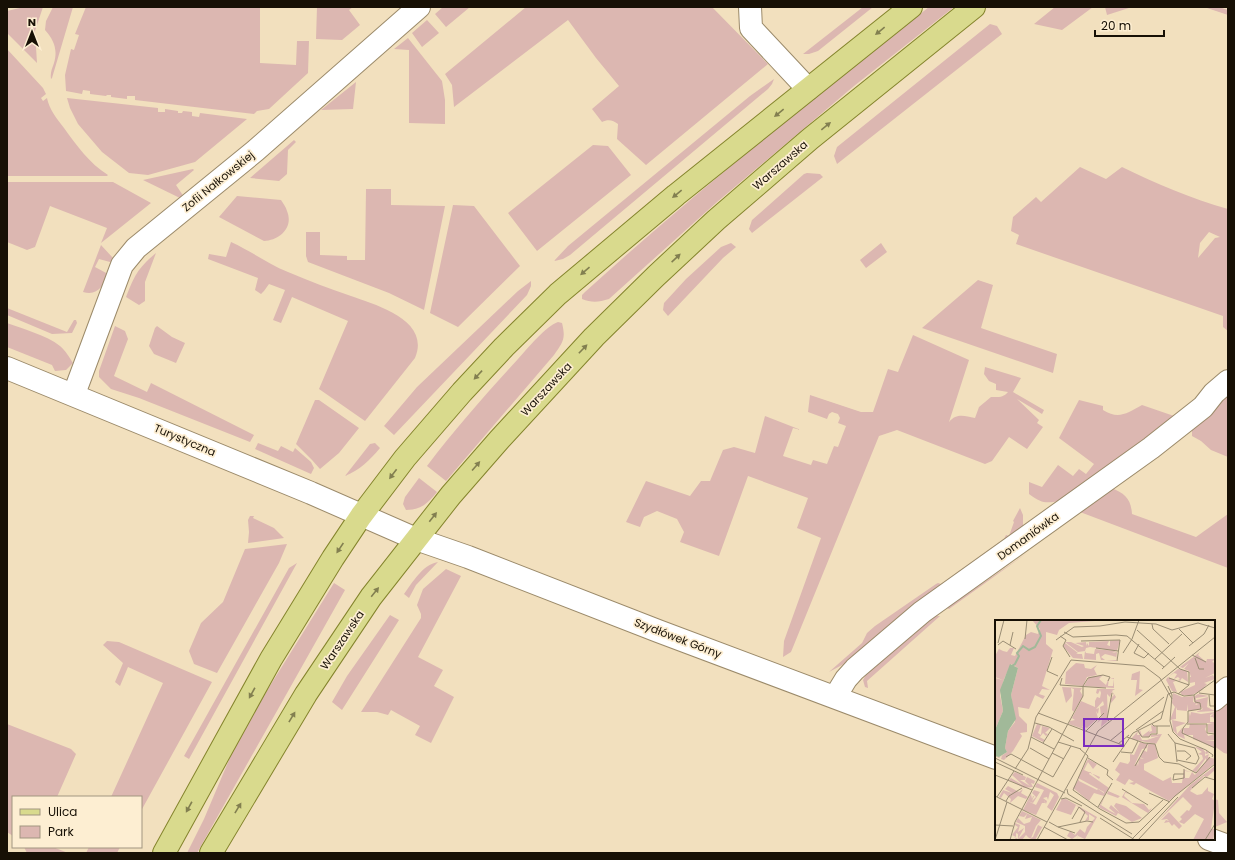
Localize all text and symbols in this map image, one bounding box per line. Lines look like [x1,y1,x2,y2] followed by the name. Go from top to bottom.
[12,12,52,52] north arrow
[1095,12,1164,38] scale bar
[28,14,36,30] text: N
[1101,17,1131,34] text: 20 m
[875,27,886,36] one-way arrow
[773,108,784,117] one-way arrow
[821,122,832,131] one-way arrow
[749,137,811,193] street label: Warszawska
[179,147,258,215] street label: Zofii Nałkowskiej
[672,190,683,198] one-way arrow
[671,253,681,263] one-way arrow
[580,267,591,276] one-way arrow
[578,344,588,354] one-way arrow
[517,359,575,419] street label: Warszawska
[473,370,482,380] one-way arrow
[152,420,218,460] street label: Turystyczna
[472,460,481,471] one-way arrow
[390,469,398,479] one-way arrow
[994,508,1062,564] street label: Domaniówka
[429,512,438,523] one-way arrow
[336,543,344,554] one-way arrow
[371,586,380,597] one-way arrow
[316,607,368,673] street label: Warszawska
[632,614,725,662] street label: Szydłówek Górny
[995,620,1215,840] inset map
[249,687,255,699] one-way arrow
[288,712,296,722] one-way arrow
[12,796,142,848] legend
[186,801,192,813] one-way arrow
[234,802,241,814] one-way arrow
[48,803,77,820] text: Ulica
[48,823,75,840] text: Park

